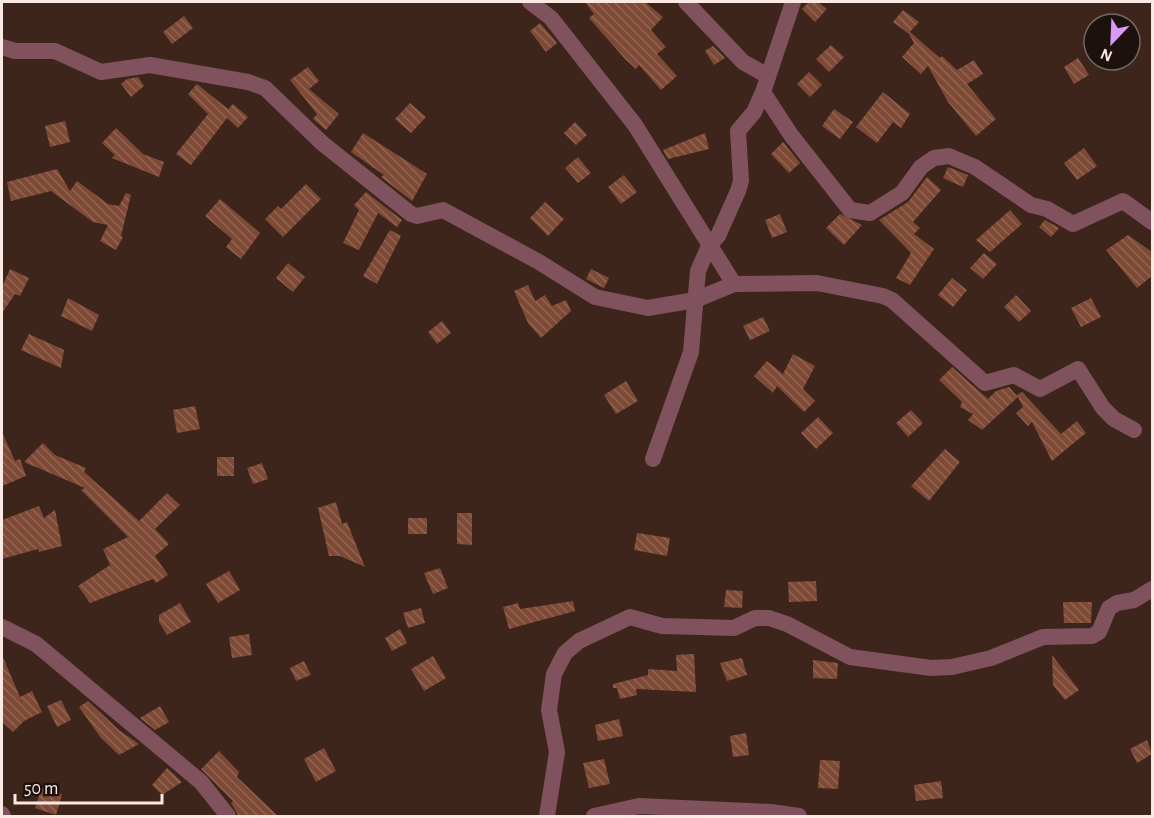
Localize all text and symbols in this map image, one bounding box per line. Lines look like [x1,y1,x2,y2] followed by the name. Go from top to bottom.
[1082,12,1142,72] north arrow
[1098,45,1115,64] text: N
[15,767,162,805] scale bar
[24,780,58,798] text: 50 m

